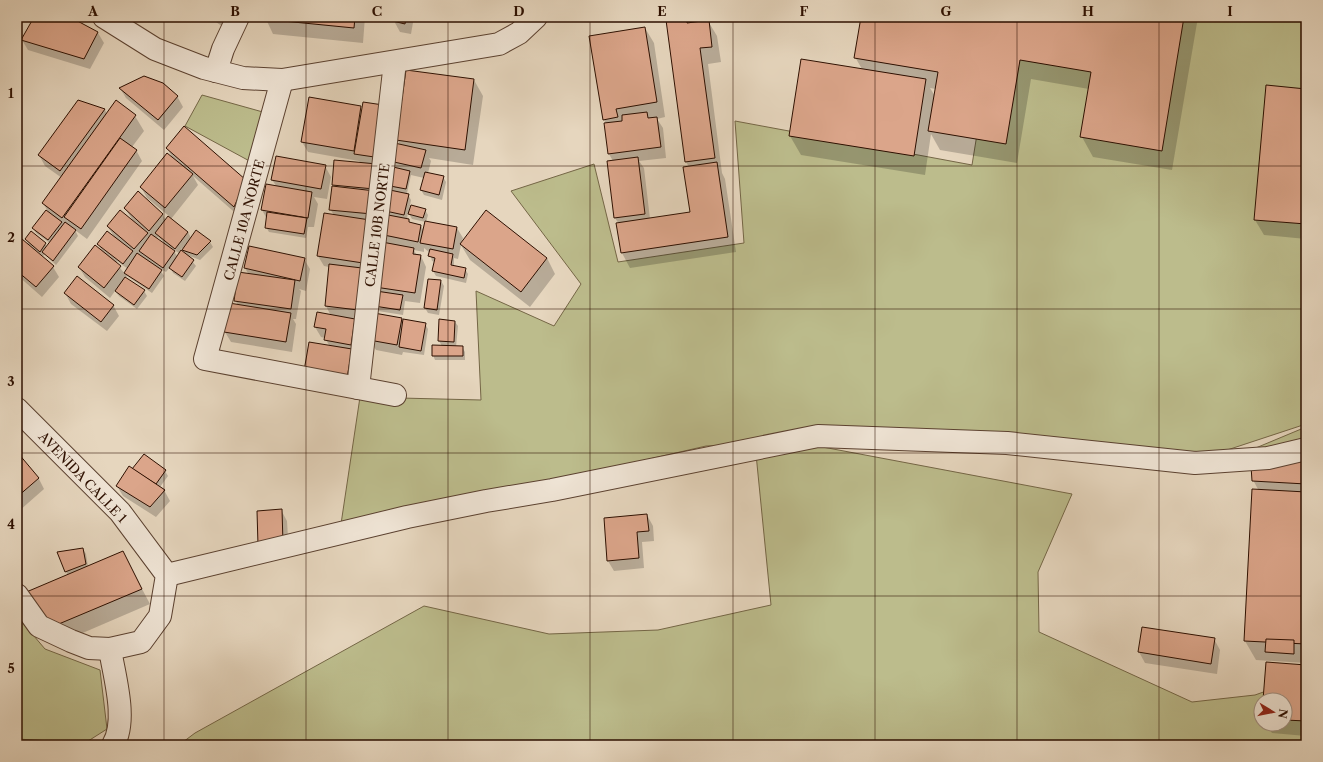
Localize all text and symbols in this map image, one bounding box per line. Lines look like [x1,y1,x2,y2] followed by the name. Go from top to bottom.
[87,3,99,19] text: A
[230,3,240,19] text: B
[372,3,382,19] text: C
[513,3,525,19] text: D
[657,3,667,19] text: E
[800,3,809,19] text: F
[940,3,952,19] text: G
[1082,3,1094,19] text: H
[1227,3,1233,19] text: I
[8,85,14,101] text: 1
[220,158,268,282] street label: CALLE 10A NORTE
[361,162,393,288] street label: CALLE 10B NORTE
[7,229,15,245] text: 2
[7,373,15,389] text: 3
[35,428,131,526] street label: AVENIDA CALLE 1
[7,516,15,532] text: 4
[7,660,15,676] text: 5
[1253,692,1293,732] north arrow
[1275,708,1291,720] text: N

